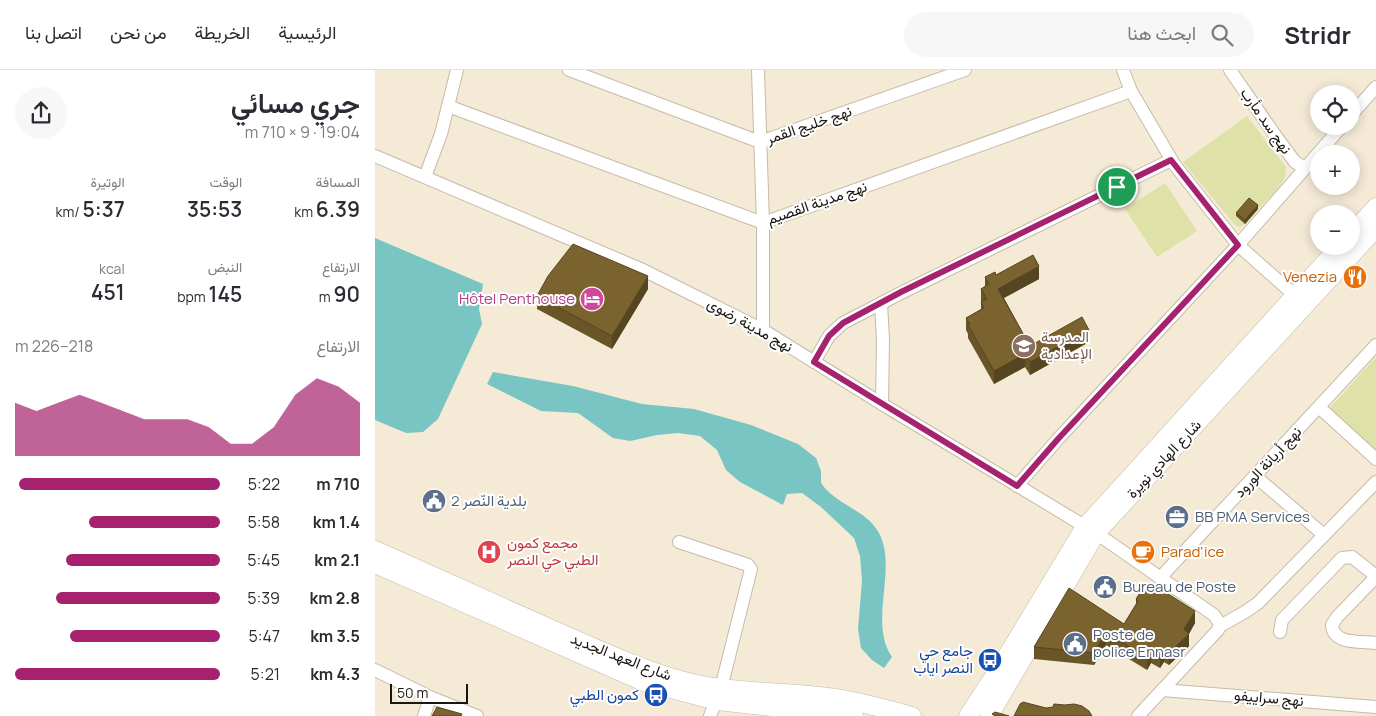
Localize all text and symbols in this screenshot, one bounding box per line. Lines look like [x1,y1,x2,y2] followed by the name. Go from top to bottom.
[904,12,1254,57] search box
[1284,18,1351,51] text: Stridr
[25,20,82,44] text: اتصل بنا
[110,20,167,44] text: من نحن
[195,20,250,44] text: الخريطة
[278,20,336,44] text: الرئيسية
[1127,20,1196,46] text: ابحث هنا
[1208,21,1236,49] icon: search
[231,83,360,121] text: جري مسائي
[1235,83,1297,159] street label: نهج سد مأرب
[1310,85,1360,255] map controls
[1310,85,1360,135] button: locate
[15,87,67,139] button: share
[762,100,855,150] street label: نهج خليج القمر
[245,121,360,143] text: 19:04 · 9 × 710 m
[1310,145,1360,195] button: +
[1096,166,1138,208] pin
[90,172,125,191] text: الوتيرة
[209,172,242,191] text: الوقت
[316,172,360,191] text: المسافة
[1103,173,1131,201] icon: arrive
[764,176,870,230] street label: نهج مدينة القصيم
[83,195,125,223] text: 5:37
[187,195,242,223] text: 35:53
[316,195,360,223] text: 6.39
[55,202,83,221] text: /km
[294,202,316,221] text: km
[1310,205,1360,255] button: −
[208,257,242,276] text: النبض
[322,257,360,276] text: الارتفاع
[99,259,125,278] text: kcal
[1342,264,1368,290] restaurant icon: Venezia
[1283,266,1337,287] place label: Venezia
[91,278,125,306] text: 451
[209,280,242,308] text: 145
[333,280,360,308] text: 90
[579,286,605,312] hotel icon: Hôtel Penthouse
[177,287,209,306] text: bpm
[319,287,333,306] text: m
[459,288,575,309] place label: Hôtel Penthouse
[703,292,797,358] street label: نهج مدينة رضوى
[1041,326,1092,364] place label: المدرسة الإعدادية
[1011,333,1037,359] school or university icon: المدرسة الإعدادية
[15,335,93,357] text: 218–226 m
[317,335,360,357] text: الارتفاع
[1122,414,1208,505] street label: شارع الهادي نويرة
[1229,421,1307,503] street label: نهج أريانة الورود
[248,473,280,495] text: 5:22
[316,473,360,495] text: 710 m
[421,488,447,514] public building icon: بلدية النّصر 2
[451,490,527,511] place label: بلدية النّصر 2
[1164,504,1190,530] office icon: BB PMA Services
[1195,506,1310,527] place label: BB PMA Services
[247,511,280,533] text: 5:58
[313,511,360,533] text: 1.4 km
[506,532,599,573] place label: مجمع كمون الطبي حي النصر
[476,539,502,565] hospital icon: مجمع كمون الطبي حي النصر
[1130,539,1156,565] cafe icon: Parad'ice
[1161,541,1225,562] place label: Parad'ice
[247,549,280,571] text: 5:45
[314,549,360,571] text: 2.1 km
[1092,574,1118,600] public building icon: Bureau de Poste
[1123,576,1236,597] place label: Bureau de Poste
[247,587,280,609] text: 5:39
[310,587,360,609] text: 2.8 km
[1093,624,1186,662] place label: Poste de police Ennasr
[249,625,280,647] text: 5:47
[310,625,360,647] text: 3.5 km
[567,628,675,686] street label: شارع العهد الجديد
[1062,631,1088,657] public building icon: Poste de police Ennasr
[913,640,973,678] place label: جامع حي النصر اياب
[977,647,1003,673] bus stop icon: جامع حي النصر اياب
[251,663,280,685] text: 5:21
[310,663,360,685] text: 4.3 km
[390,681,467,704] scale bar
[643,682,669,708] bus stop icon: كمون الطبي
[397,683,428,702] text: 50 m
[570,684,639,708] place label: كمون الطبي
[1233,684,1305,712] street label: نهج سراييفو

